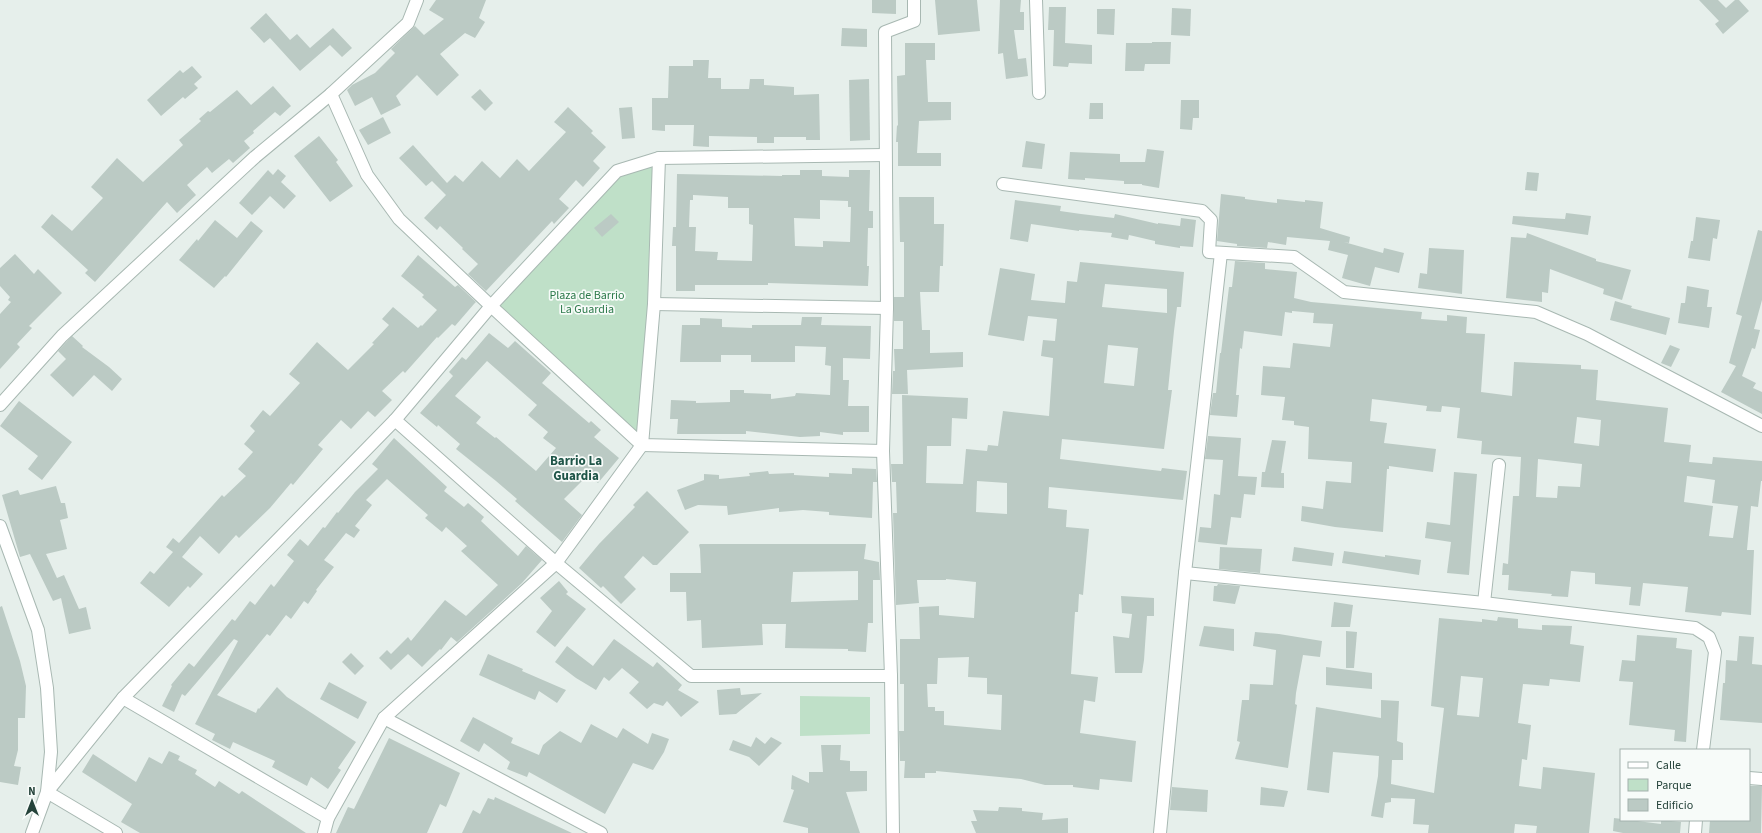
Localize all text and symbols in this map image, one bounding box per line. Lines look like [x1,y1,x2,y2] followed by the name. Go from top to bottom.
[549,287,625,318] park label: Plaza de Barrio La Guardia
[550,452,602,485] district label: Barrio La Guardia
[1620,749,1750,821] legend
[1656,757,1681,774] text: Calle
[1656,777,1692,794] text: Parque
[12,781,52,821] north arrow
[28,784,36,799] text: N
[1656,797,1693,814] text: Edificio

